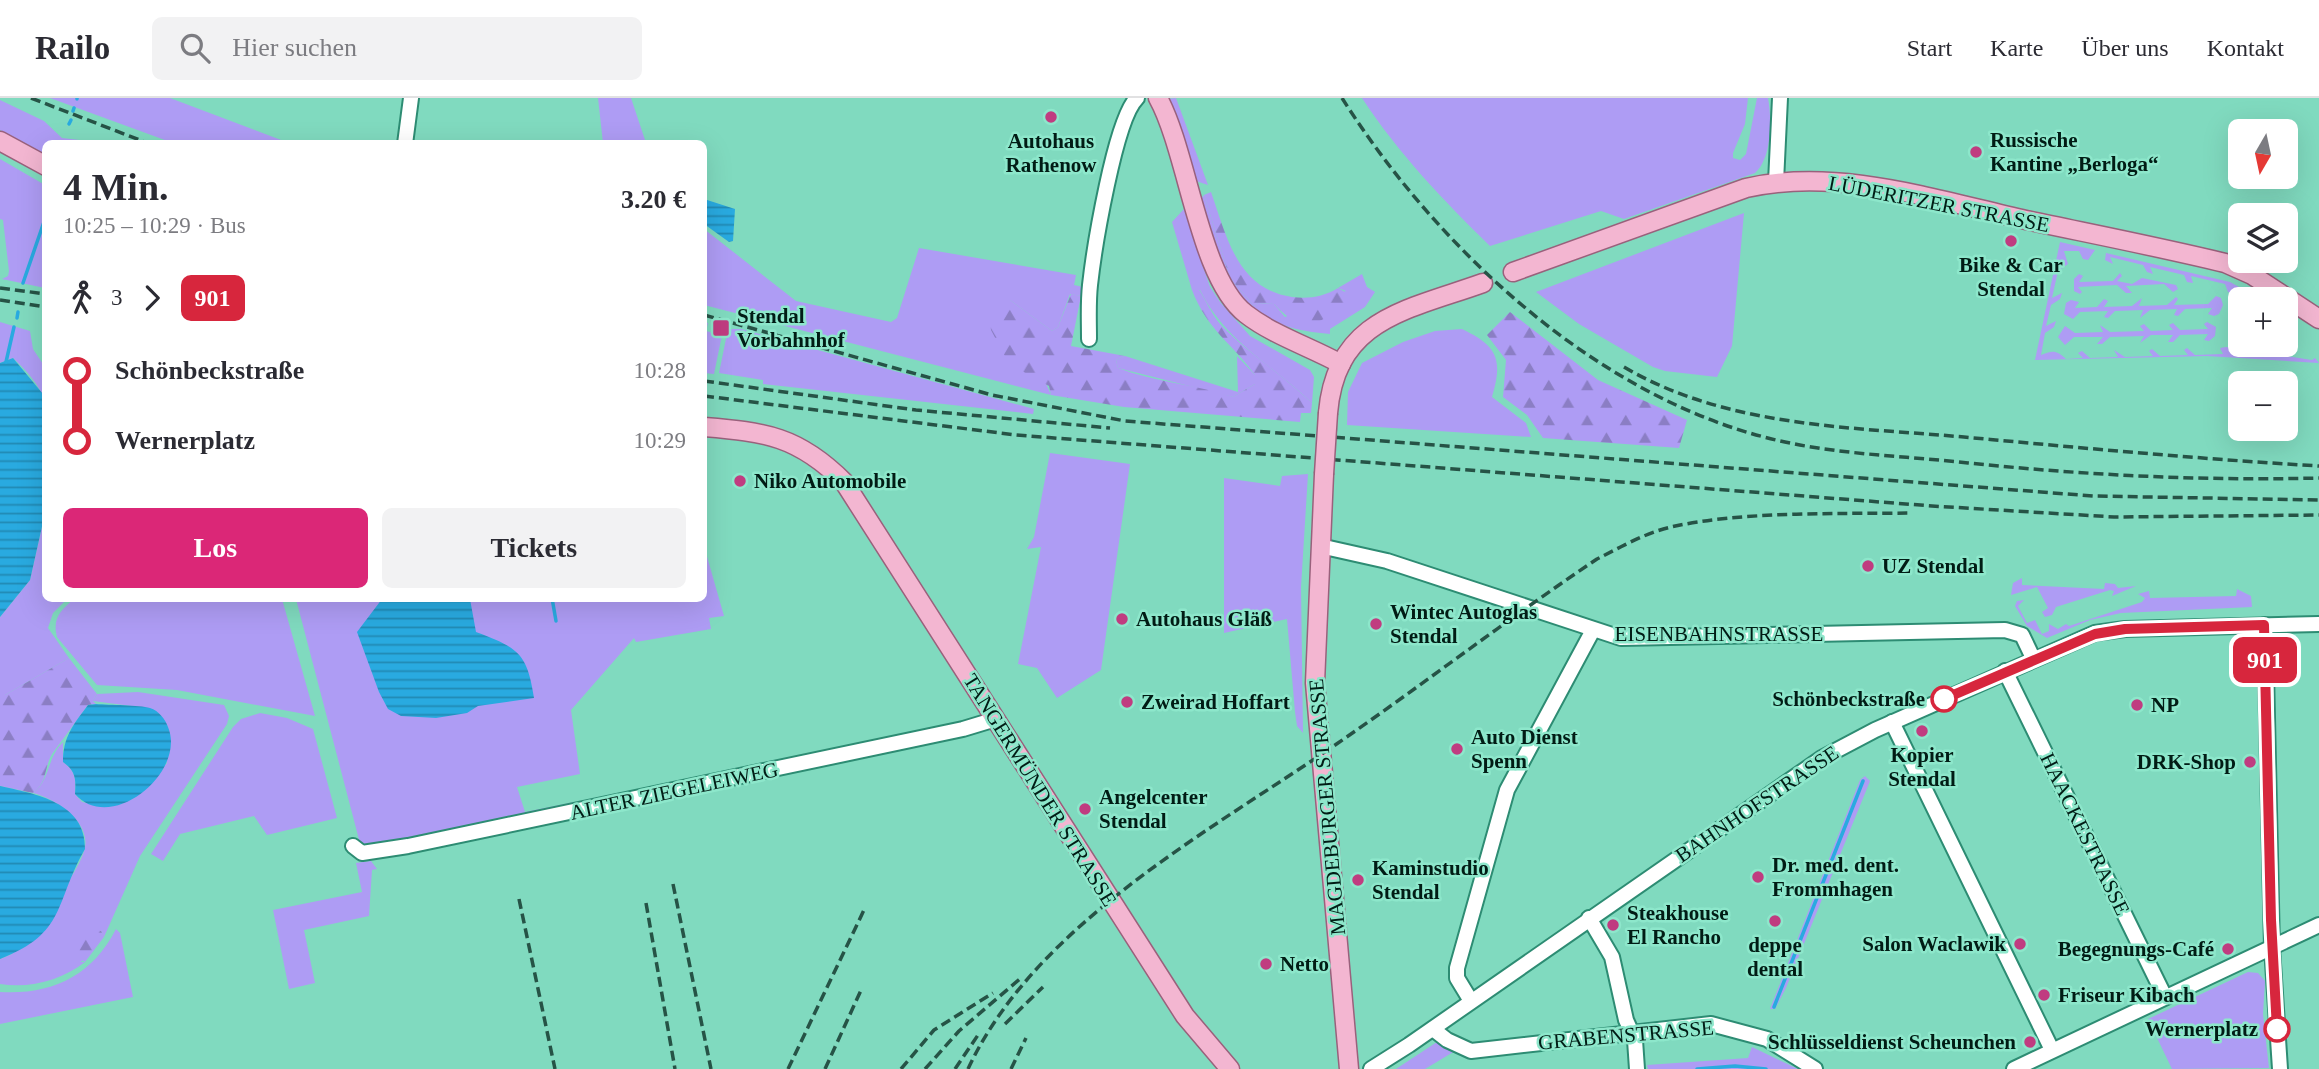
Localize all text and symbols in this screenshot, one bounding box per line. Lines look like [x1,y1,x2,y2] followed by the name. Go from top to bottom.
[152,17,642,80] search box
[176,29,214,67] icon: search
[35,30,110,66] text: Railo
[232,33,357,62] text: Hier suchen
[1907,35,1952,61] text: Start
[1990,35,2043,61] text: Karte
[2081,35,2169,61] text: Über uns
[2207,35,2284,61] text: Kontakt
[1043,109,1059,125] marker: Autohaus Rathenow
[2228,119,2298,189] north arrow
[2228,119,2298,441] map controls
[1990,128,2159,176] place label: Russische Kantine „Berloga“
[1005,129,1097,177] place label: Autohaus Rathenow
[1968,144,1984,160] marker: Russische Kantine „Berloga“
[63,166,169,208] text: 4 Min.
[1826,171,2052,237] street label: LÜDERITZER STRASSE
[621,185,686,214] text: 3.20 €
[2228,203,2298,273] button: layers
[63,213,246,238] text: 10:25 – 10:29 · Bus
[2003,233,2019,249] marker: Bike & Car Stendal
[1959,253,2063,301] place label: Bike & Car Stendal
[63,279,101,317] icon: walk
[133,279,171,317] icon: forward
[111,285,123,310] text: 3
[195,285,231,311] text: 901
[2228,287,2298,357] button: +
[737,304,846,352] place label: Stendal Vorbahnhof
[711,318,731,338] marker: Stendal Vorbahnhof
[115,356,304,385] text: Schönbeckstraße
[634,358,686,383] text: 10:28
[2228,371,2298,441] button: −
[115,426,255,455] text: Wernerplatz
[634,428,686,453] text: 10:29
[754,469,906,493] place label: Niko Automobile
[732,473,748,489] marker: Niko Automobile
[63,508,368,588] button: Los
[382,508,686,588] button: Tickets
[1882,554,1984,578] place label: UZ Stendal
[1860,558,1876,574] marker: UZ Stendal
[1390,600,1537,648] place label: Wintec Autoglas Stendal
[1136,607,1272,631] place label: Autohaus Gläß
[1114,611,1130,627] marker: Autohaus Gläß
[1368,616,1384,632] marker: Wintec Autoglas Stendal
[1615,622,1823,646] street label: EISENBAHNSTRASSE
[2225,637,2305,683] line badge: 901
[2247,647,2283,673] text: 901
[958,669,1122,911] street label: TANGERMÜNDER STRASSE
[1304,678,1350,936] street label: MAGDEBURGER STRASSE
[1931,686,1957,712] marker: Schönbeckstraße
[1772,687,1925,711] place label: Schönbeckstraße
[1141,690,1290,714] place label: Zweirad Hoffart
[2151,693,2179,717] place label: NP
[1119,694,1135,710] marker: Zweirad Hoffart
[2129,697,2145,713] marker: NP
[1914,723,1930,739] marker: Kopier Stendal
[1471,725,1578,773] place label: Auto Dienst Spenn
[1449,741,1465,757] marker: Auto Dienst Spenn
[1671,741,1843,867] street label: BAHNHOFSTRASSE
[1888,743,1956,791] place label: Kopier Stendal
[2035,749,2135,919] street label: HAACKESTRASSE
[2137,750,2236,774] place label: DRK-Shop
[2242,754,2258,770] marker: DRK-Shop
[568,757,780,825] street label: ALTER ZIEGELEIWEG
[1099,785,1207,833] place label: Angelcenter Stendal
[1077,801,1093,817] marker: Angelcenter Stendal
[1772,853,1899,901] place label: Dr. med. dent. Frommhagen
[1372,856,1489,904] place label: Kaminstudio Stendal
[1750,869,1766,885] marker: Dr. med. dent. Frommhagen
[1350,872,1366,888] marker: Kaminstudio Stendal
[1627,901,1729,949] place label: Steakhouse El Rancho
[1767,913,1783,929] marker: deppe dental
[1605,917,1621,933] marker: Steakhouse El Rancho
[1862,932,2006,956] place label: Salon Waclawik
[1747,933,1803,981] place label: deppe dental
[2012,936,2028,952] marker: Salon Waclawik
[2058,937,2214,961] place label: Begegnungs-Café
[2220,941,2236,957] marker: Begegnungs-Café
[1280,952,1329,976] place label: Netto
[1258,956,1274,972] marker: Netto
[2058,983,2195,1007] place label: Friseur Kibach
[2036,987,2052,1003] marker: Friseur Kibach
[1537,1015,1715,1055] street label: GRABENSTRASSE
[2264,1016,2290,1042] marker: Wernerplatz
[2145,1017,2258,1041] place label: Wernerplatz
[1768,1030,2016,1054] place label: Schlüsseldienst Scheunchen
[2022,1034,2038,1050] marker: Schlüsseldienst Scheunchen

